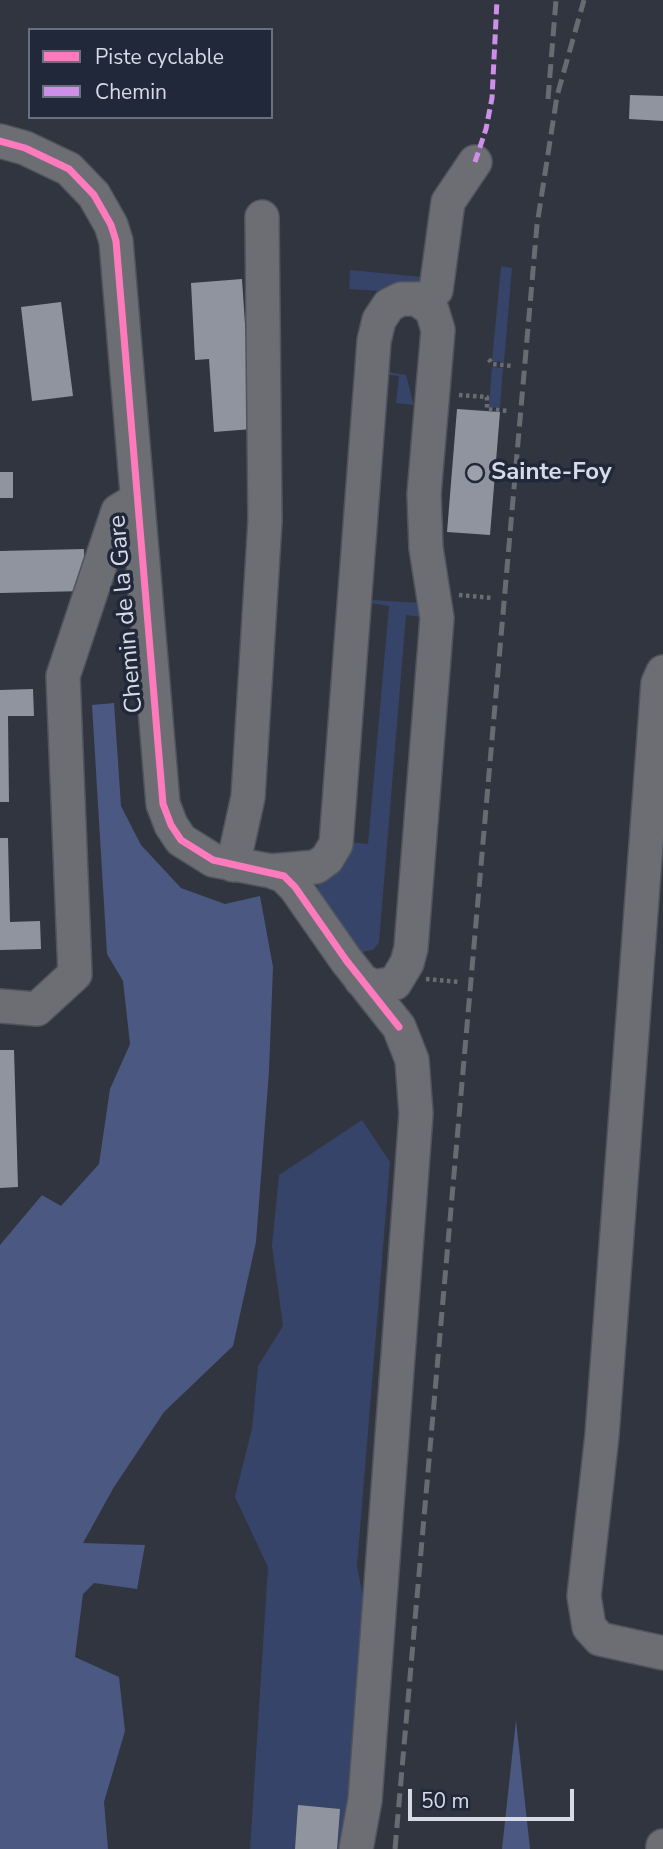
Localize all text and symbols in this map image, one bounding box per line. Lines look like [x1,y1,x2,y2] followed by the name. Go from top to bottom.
[28,28,273,119] legend
[95,43,224,71] text: Piste cyclable
[95,78,167,106] text: Chemin
[491,459,612,487] place label: Sainte-Foy
[465,463,485,483] marker: Sainte-Foy
[104,514,150,714] street label: Chemin de la Gare
[411,1776,577,1820] scale bar
[421,1787,470,1815] text: 50 m

